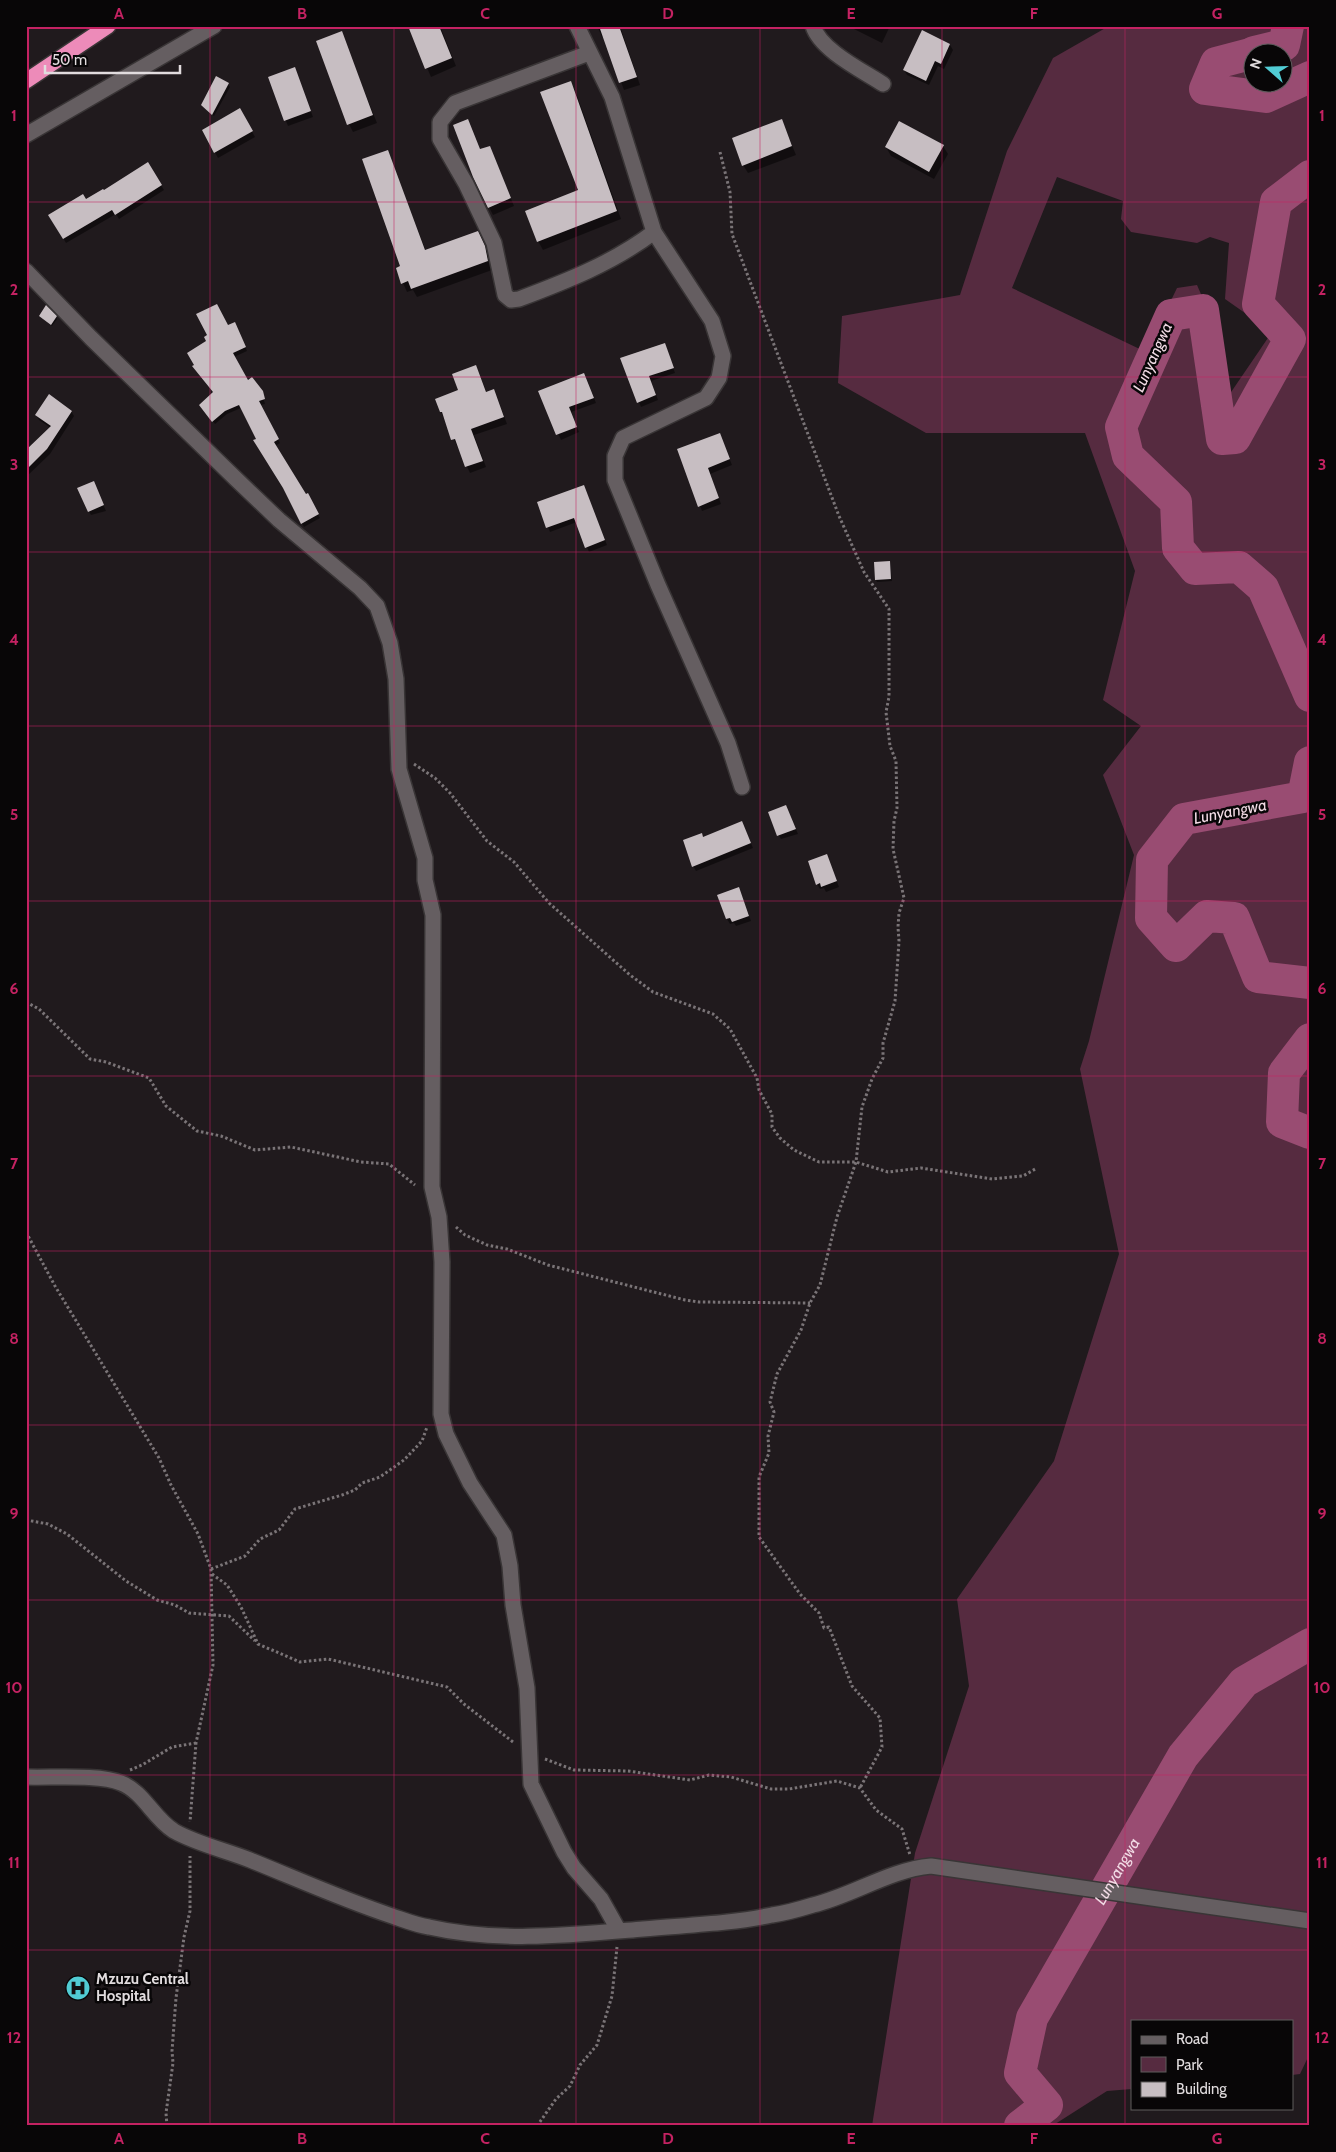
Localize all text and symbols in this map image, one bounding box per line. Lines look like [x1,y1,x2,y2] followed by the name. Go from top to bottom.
[114,4,124,23] text: A
[297,4,307,23] text: B
[480,4,490,23] text: C
[662,4,674,23] text: D
[846,4,856,23] text: E
[1030,4,1039,23] text: F
[1212,4,1222,23] text: G
[45,42,180,74] scale bar
[1244,42,1294,92] north arrow
[52,51,87,69] text: 50 m
[1246,56,1266,71] text: N
[11,106,17,125] text: 1
[1319,106,1325,125] text: 1
[10,280,18,299] text: 2
[1318,280,1326,299] text: 2
[1129,320,1176,395] water label: Lunyangwa
[10,455,18,474] text: 3
[1318,455,1326,474] text: 3
[9,630,19,649] text: 4
[1317,630,1327,649] text: 4
[1192,795,1268,828] water label: Lunyangwa
[10,805,18,824] text: 5
[1318,805,1326,824] text: 5
[10,979,19,998] text: 6
[1318,979,1327,998] text: 6
[10,1154,19,1173] text: 7
[1318,1154,1327,1173] text: 7
[9,1329,19,1348] text: 8
[1317,1329,1327,1348] text: 8
[10,1504,19,1523] text: 9
[1318,1504,1327,1523] text: 9
[5,1678,23,1697] text: 10
[1313,1678,1331,1697] text: 10
[1090,1834,1144,1908] water label: Lunyangwa
[8,1853,20,1872] text: 11
[1316,1853,1328,1872] text: 11
[96,1970,189,2005] place label: Mzuzu Central Hospital
[65,1975,91,2001] hospital icon: Mzuzu Central Hospital
[1131,2020,1294,2110] legend
[7,2028,21,2047] text: 12
[1315,2028,1329,2047] text: 12
[1176,2030,1209,2048] text: Road
[1176,2056,1203,2074] text: Park
[1176,2080,1227,2098] text: Building
[114,2129,124,2148] text: A
[297,2129,307,2148] text: B
[480,2129,490,2148] text: C
[662,2129,674,2148] text: D
[846,2129,856,2148] text: E
[1030,2129,1039,2148] text: F
[1212,2129,1222,2148] text: G

